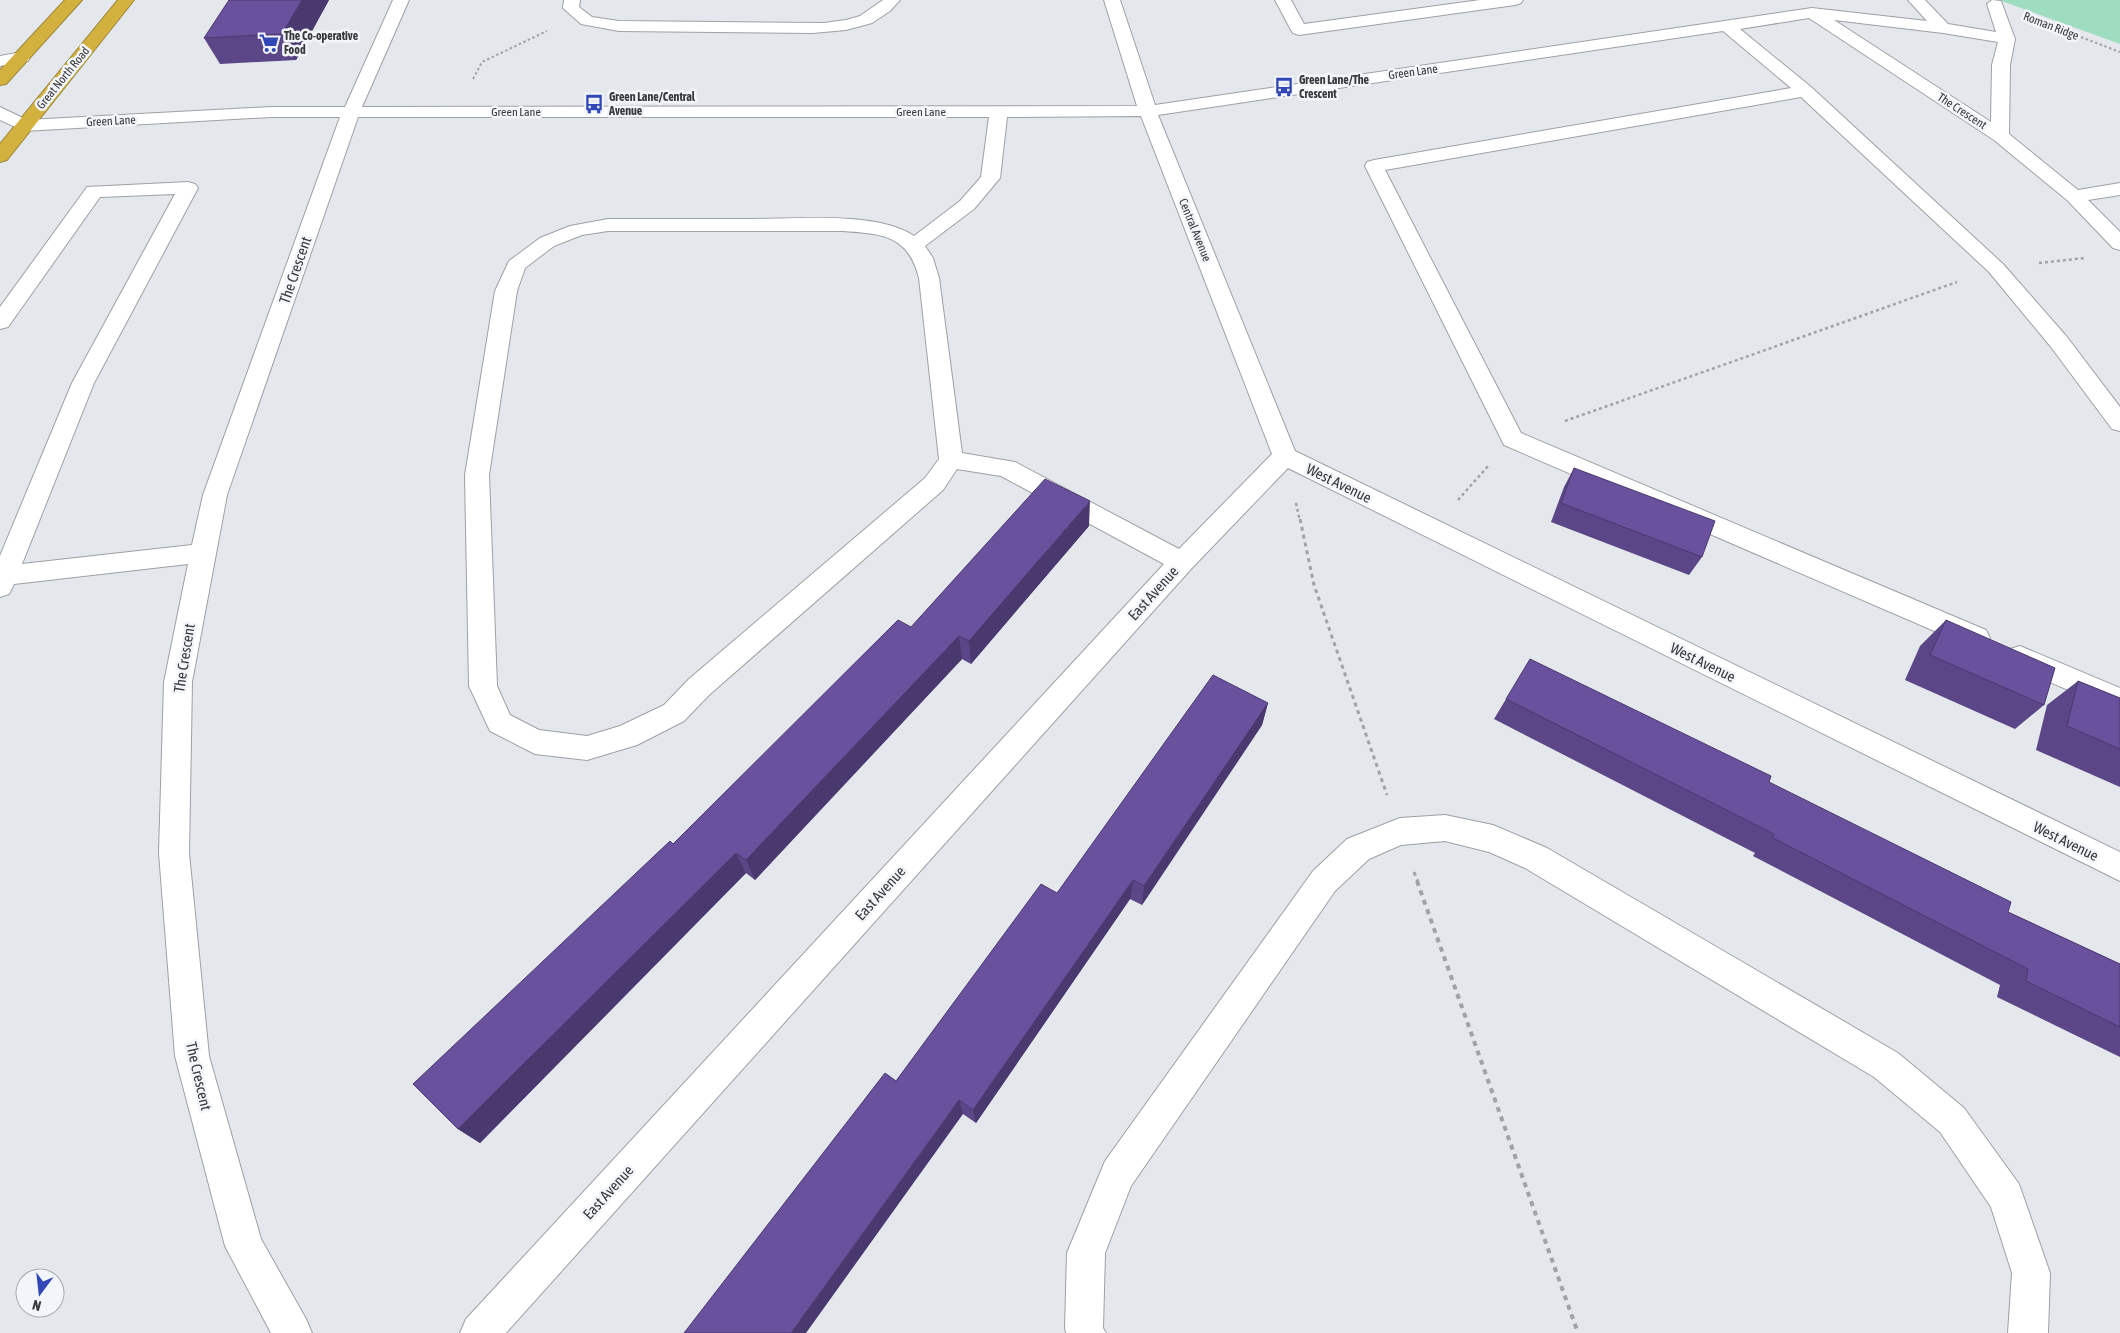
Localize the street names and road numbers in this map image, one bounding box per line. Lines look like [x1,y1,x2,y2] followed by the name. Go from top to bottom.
[2021,9,2081,43] street label: Roman Ridge
[34,44,92,112] street label: Great North Road
[1387,62,1439,82] street label: Green Lane
[1935,90,1990,132] street label: The Crescent
[491,105,541,119] street label: Green Lane
[896,105,946,119] street label: Green Lane
[86,113,136,129] street label: Green Lane
[1176,196,1214,264] street label: Central Avenue
[276,234,314,306] street label: The Crescent
[1304,460,1375,506] street label: West Avenue
[1124,562,1182,623] street label: East Avenue
[170,622,198,694] street label: The Crescent
[1668,639,1739,685] street label: West Avenue
[2031,818,2102,864] street label: West Avenue
[851,862,909,923] street label: East Avenue
[183,1040,215,1112] street label: The Crescent
[579,1161,637,1222] street label: East Avenue

